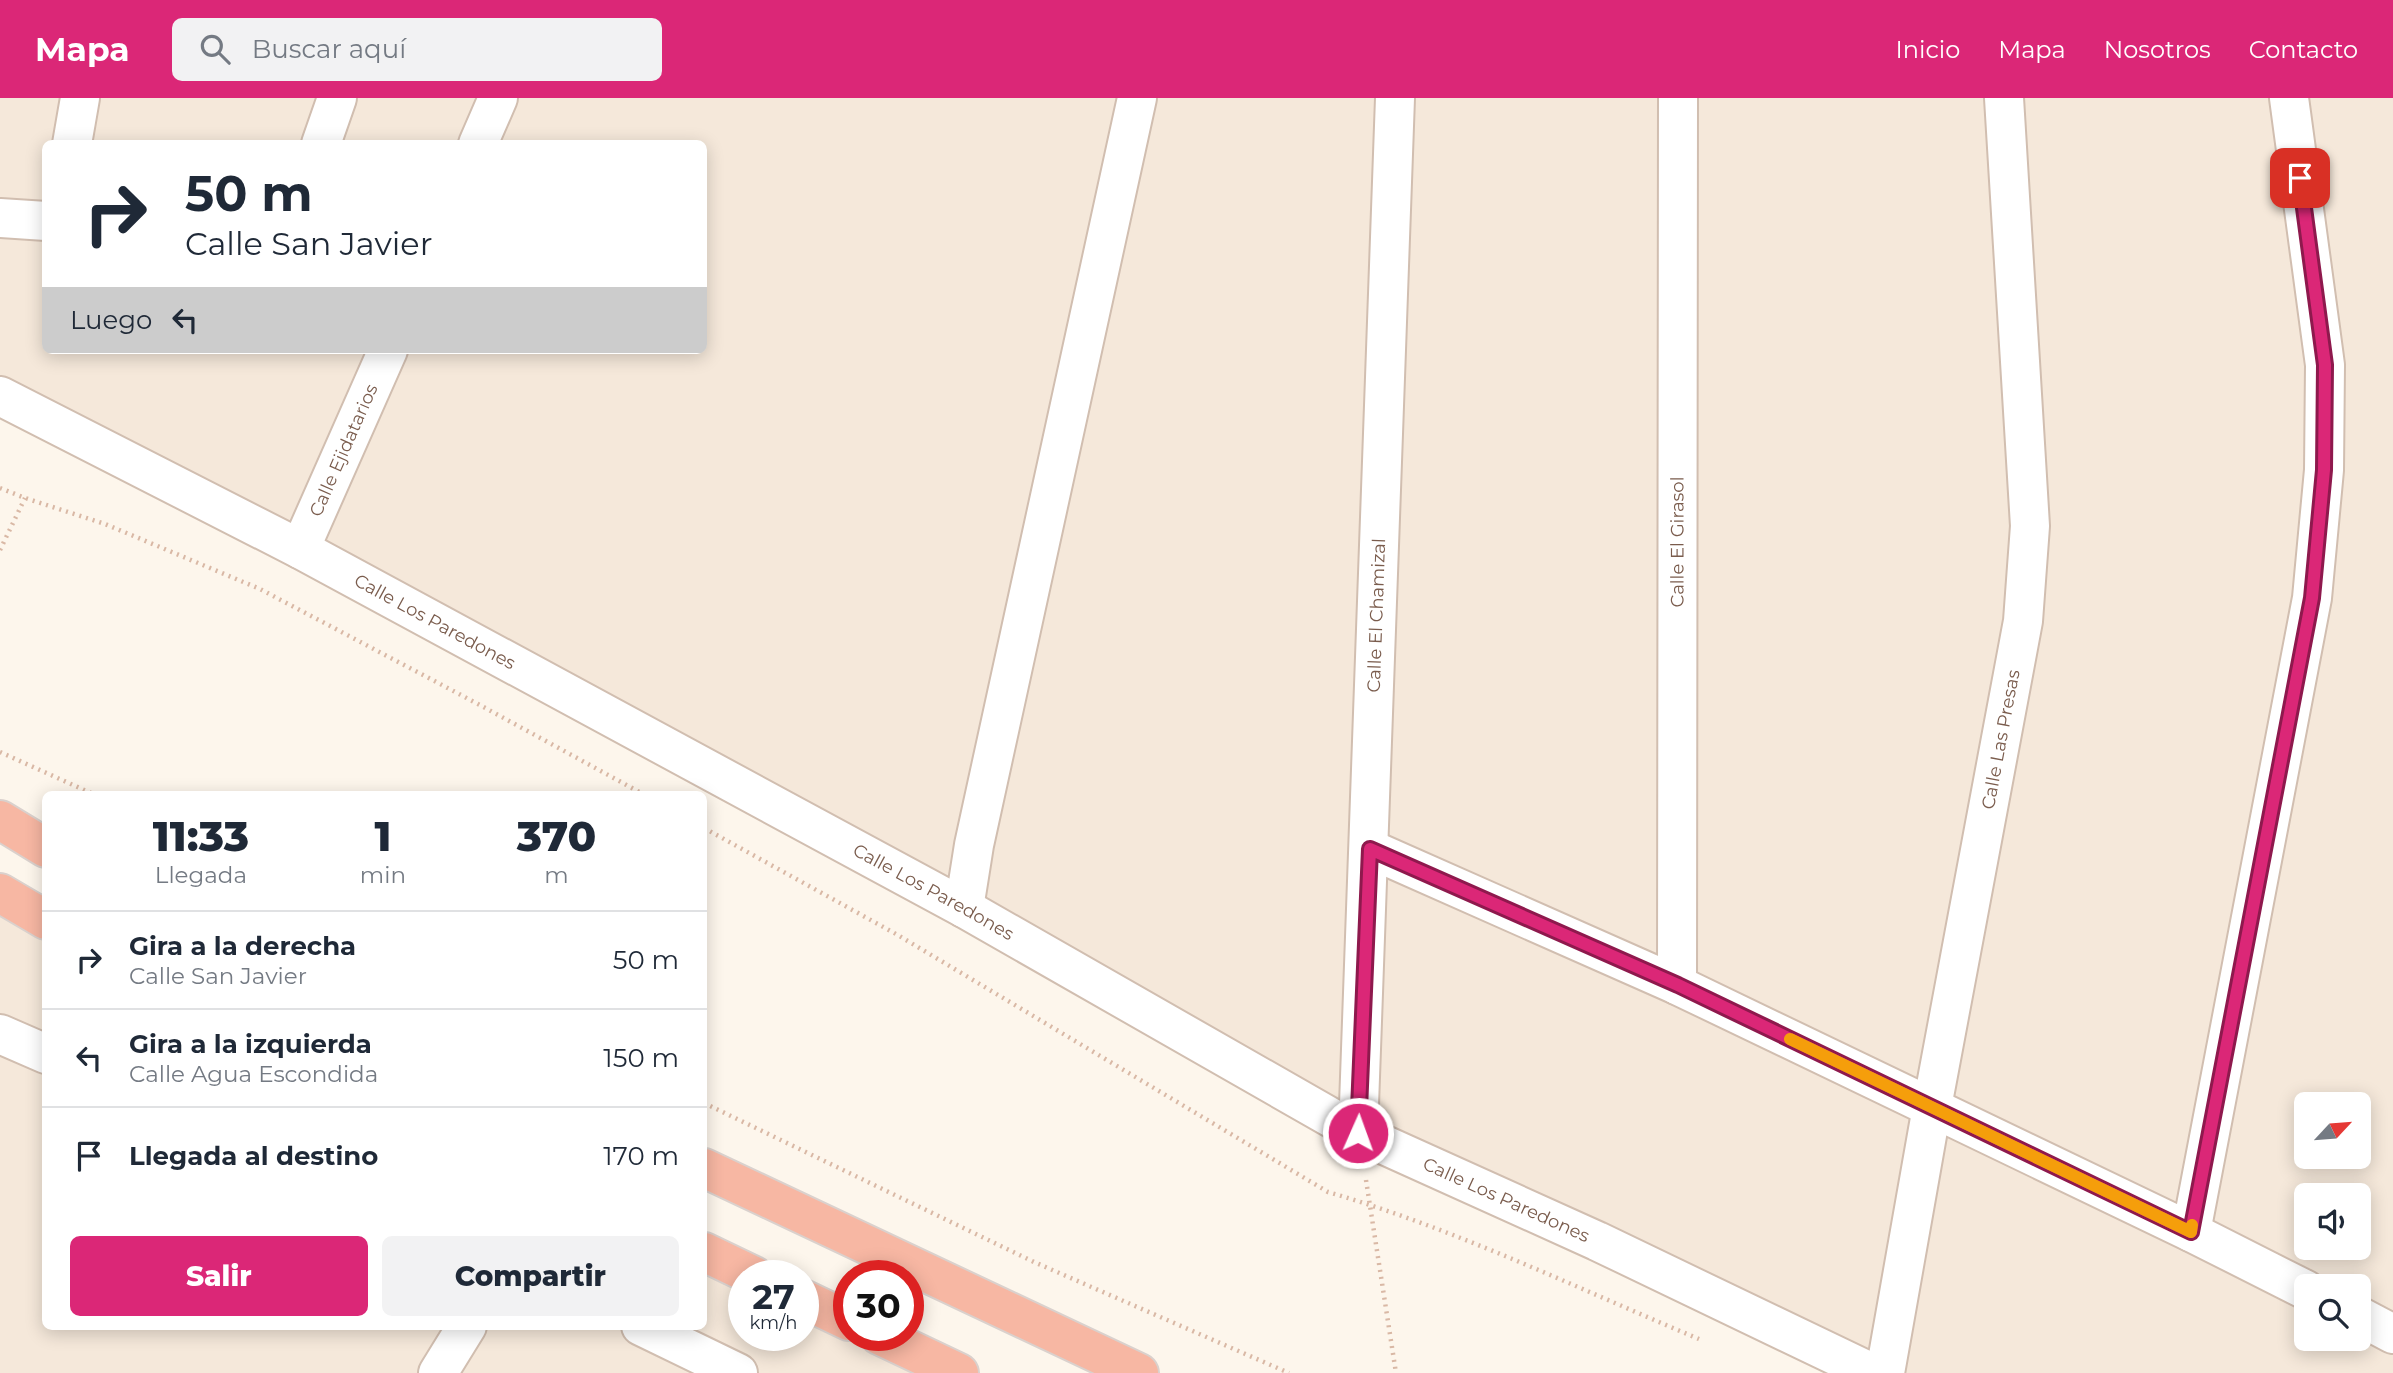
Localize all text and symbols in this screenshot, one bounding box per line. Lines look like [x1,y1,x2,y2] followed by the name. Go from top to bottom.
[172,18,662,81] search box
[35,29,130,69] text: Mapa
[196,30,234,68] icon: search
[252,33,406,65] text: Buscar aquí
[1895,35,1960,64] text: Inicio
[1998,35,2066,64] text: Mapa
[2104,35,2211,64] text: Nosotros
[2249,35,2358,64] text: Contacto
[2270,148,2330,208] pin
[2281,159,2319,197] icon: arrive
[185,164,313,223] text: 50 m
[70,168,161,259] icon: right
[185,224,433,263] text: Calle San Javier
[166,301,204,339] icon: left
[70,304,152,336] text: Luego
[305,380,383,520] street label: Calle Ejidatarios
[1666,477,1689,607] street label: Calle El Girasol
[1363,538,1390,693] street label: Calle El Chamizal
[350,569,520,675] street label: Calle Los Paredones
[1977,668,2025,811] street label: Calle Las Presas
[153,810,249,862] text: 11:33
[374,810,391,862] text: 1
[517,810,596,862] text: 370
[849,839,1018,945] street label: Calle Los Paredones
[155,861,247,889] text: Llegada
[360,861,406,889] text: min
[544,861,569,889] text: m
[129,930,356,962] text: Gira a la derecha
[70,941,108,979] icon: right
[613,944,679,976] text: 50 m
[129,962,307,990] text: Calle San Javier
[129,1028,372,1060] text: Gira a la izquierda
[70,1039,108,1077] icon: left
[603,1042,679,1074] text: 150 m
[129,1060,378,1088] text: Calle Agua Escondida
[2294,1092,2371,1169] north arrow
[2294,1092,2371,1351] map controls
[1321,1096,1395,1170] position arrow
[70,1137,108,1175] icon: arrive
[129,1140,378,1172] text: Llegada al destino
[603,1140,679,1172] text: 170 m
[1420,1153,1593,1247] street label: Calle Los Paredones
[2294,1183,2371,1260] button: sound
[70,1236,368,1316] button: Salir
[382,1236,679,1316] button: Compartir
[833,1260,924,1351] speed limit sign: 30
[2294,1274,2371,1351] button: search
[752,1275,795,1318] text: 27
[749,1312,798,1334] text: km/h

